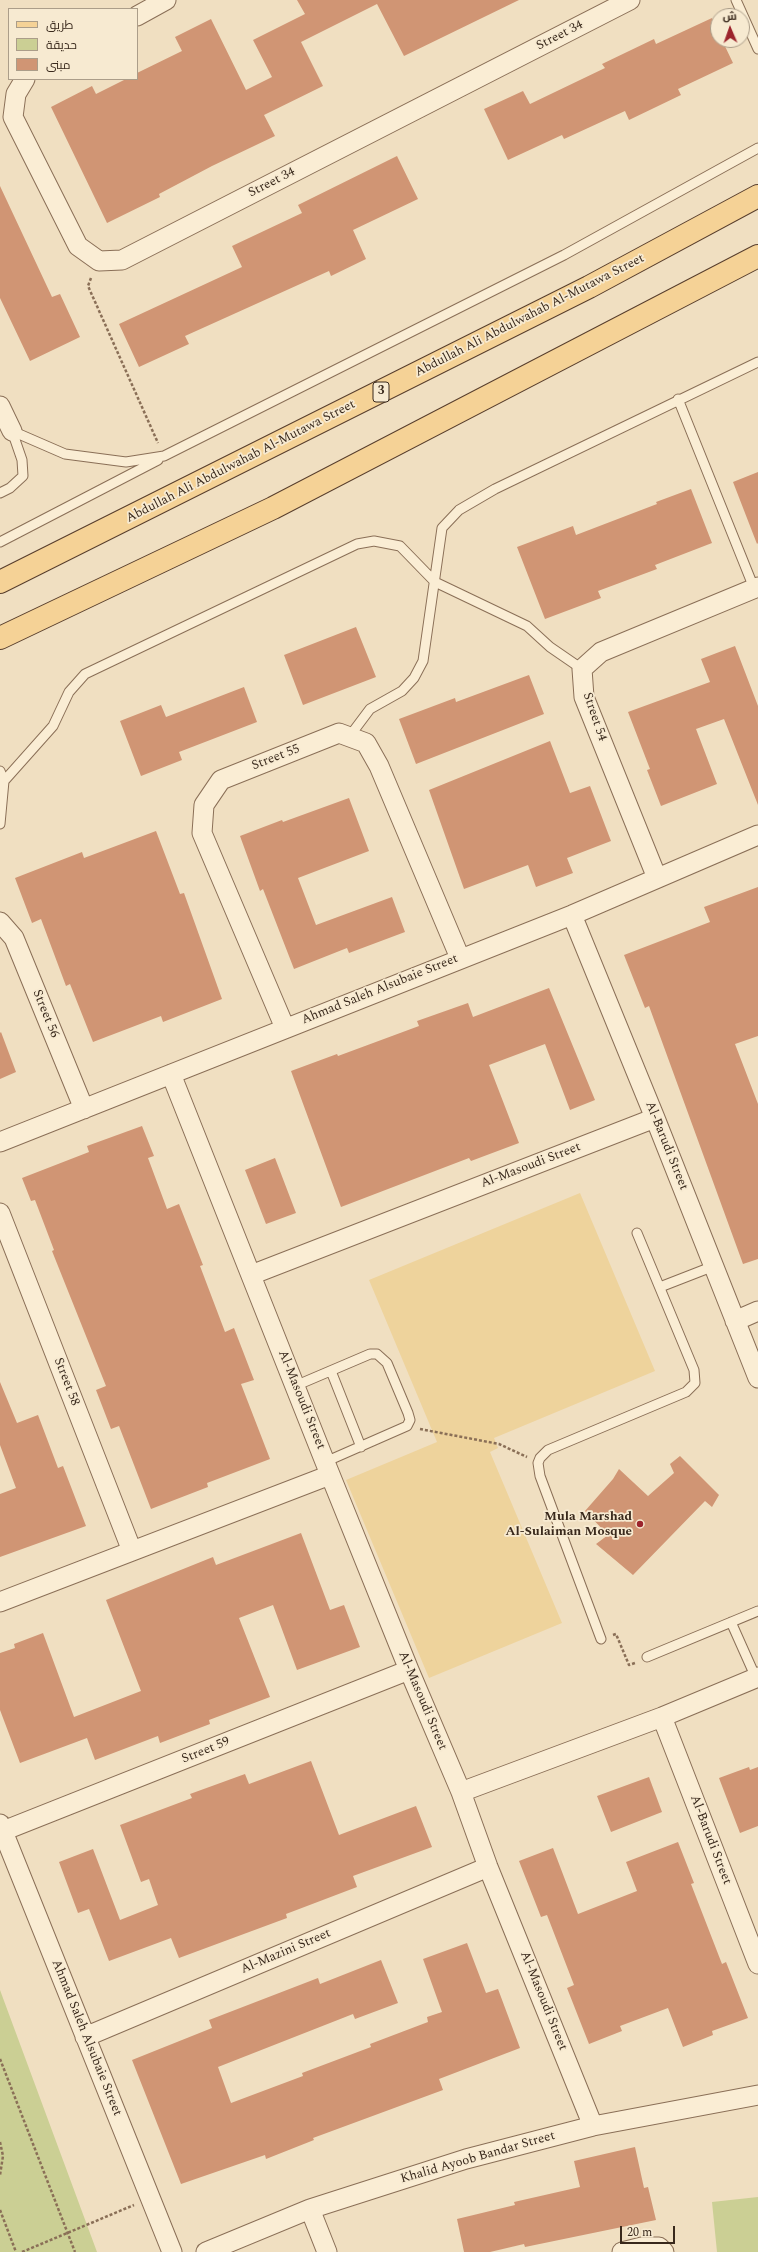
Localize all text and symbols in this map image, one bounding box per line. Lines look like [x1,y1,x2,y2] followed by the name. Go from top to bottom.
[8,8,138,80] legend
[710,8,750,48] north arrow
[722,8,737,25] text: ش
[46,16,73,35] text: طريق
[534,18,586,54] street label: Street 34
[46,36,77,55] text: حديقة
[46,56,71,75] text: مبنى
[246,165,298,201] street label: Street 34
[413,251,647,381] street label: Abdullah Ali Abdulwahab Al-Mutawa Street
[373,382,389,402] road number: 3
[124,397,358,527] street label: Abdullah Ali Abdulwahab Al-Mutawa Street
[578,691,610,743] street label: Street 54
[250,742,302,774] street label: Street 55
[300,951,460,1029] street label: Ahmad Saleh Alsubaie Street
[28,988,62,1040] street label: Street 56
[641,1099,691,1193] street label: Al-Barudi Street
[479,1140,583,1192] street label: Al-Masoudi Street
[274,1348,328,1452] street label: Al-Masoudi Street
[50,1356,82,1408] street label: Street 58
[506,1509,632,1540] place label: Mula Marshad Al-Sulaiman Mosque
[635,1519,645,1529] marker: Mula Marshad Al-Sulaiman Mosque
[394,1649,450,1753] street label: Al-Masoudi Street
[180,1734,232,1768] street label: Street 59
[686,1793,734,1887] street label: Al-Barudi Street
[239,1926,333,1978] street label: Al-Mazini Street
[516,1949,570,2053] street label: Al-Masoudi Street
[47,1958,125,2118] street label: Ahmad Saleh Alsubaie Street
[399,2128,557,2188] street label: Khalid Ayoob Bandar Street
[622,2218,677,2244] scale bar
[627,2223,652,2242] text: 20 m

